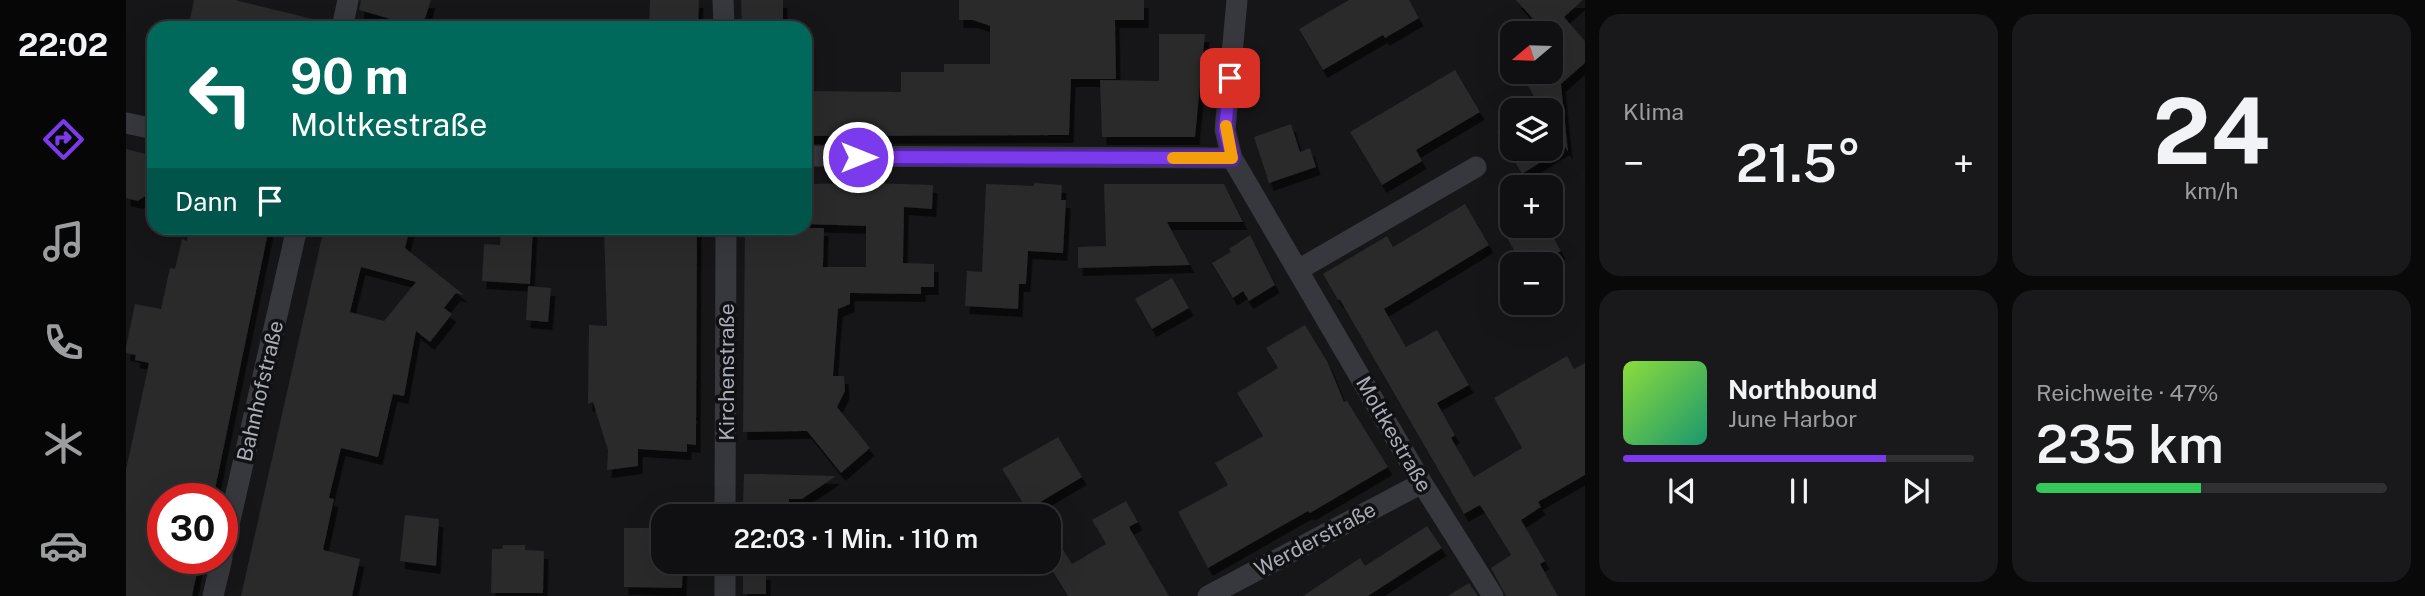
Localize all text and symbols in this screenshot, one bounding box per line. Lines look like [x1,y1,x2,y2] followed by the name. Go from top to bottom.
[1500,21,1563,84] north arrow
[1500,21,1563,315] map controls
[18,26,108,63] text: 22:02
[290,47,409,105] text: 90 m
[1200,48,1260,108] pin
[175,49,266,140] icon: left
[1211,59,1249,97] icon: arrive
[2153,78,2270,184] text: 24
[1500,98,1563,161] button: layers
[1623,98,1684,125] text: Klima
[290,106,487,143] text: Moltkestraße
[39,115,88,164] icon: directions
[821,120,895,194] position arrow
[1736,133,1861,194] text: 21.5°
[1623,141,1644,186] text: −
[1953,141,1974,186] text: +
[1500,175,1563,238] button: +
[2184,177,2239,204] text: km/h
[251,182,289,220] icon: arrive
[175,186,237,217] text: Dann
[39,217,88,266] icon: music
[1500,252,1563,315] button: −
[714,303,739,441] street label: Kirchenstraße
[39,318,88,367] icon: phone
[232,318,288,464] street label: Bahnhofstraße
[1351,372,1437,496] street label: Moltkestraße
[1728,374,1877,405] text: Northbound
[2036,379,2218,406] text: Reichweite · 47%
[1728,405,1857,432] text: June Harbor
[2036,414,2224,475] text: 235 km
[39,419,88,468] icon: climate
[1663,472,1701,510] icon: previous
[1780,472,1818,510] icon: pause
[1897,472,1935,510] icon: next
[147,483,238,574] speed limit sign: 30
[1250,497,1380,581] street label: Werderstraße
[39,521,88,570] icon: car
[734,523,978,554] text: 22:03 · 1 Min. · 110 m

